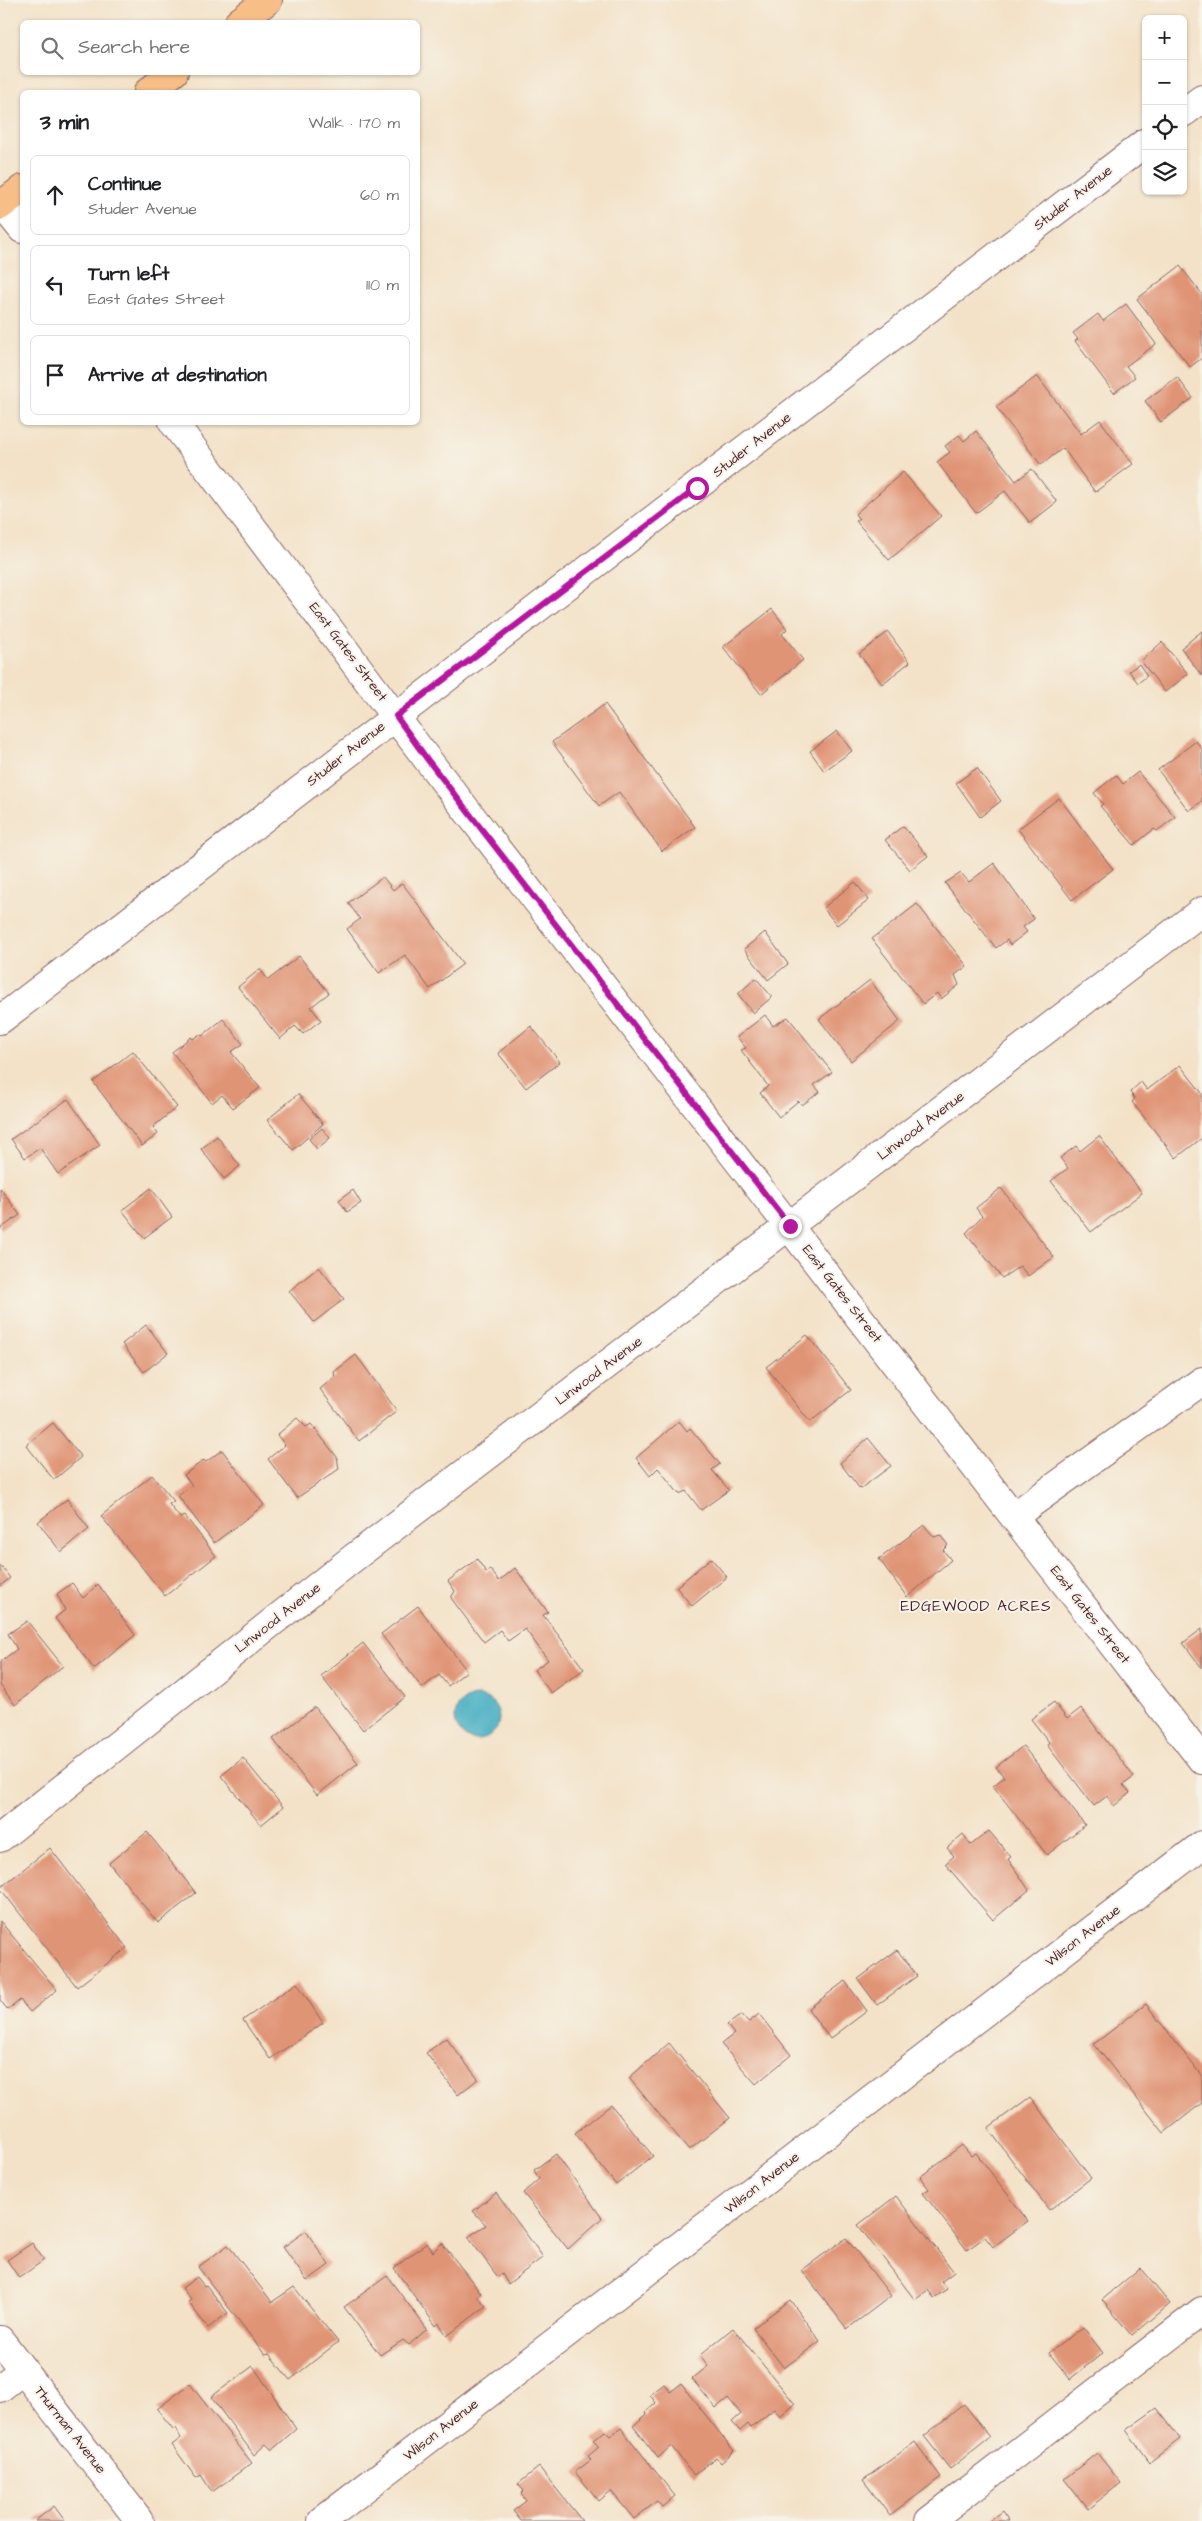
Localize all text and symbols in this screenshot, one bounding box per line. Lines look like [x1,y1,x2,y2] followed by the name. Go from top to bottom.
[1142,15,1187,195] map controls
[1142,15,1187,60] button: +
[20,20,420,75] search box
[38,34,66,62] icon: search
[78,34,190,61] text: Search here
[1142,60,1187,105] button: −
[1142,105,1187,150] button: locate
[40,108,89,137] text: 3 min
[309,112,400,134] text: Walk · 170 m
[1142,150,1187,195] button: layers
[1029,161,1117,235] street label: Studer Avenue
[88,171,162,198] text: Continue
[41,181,69,209] icon: ahead
[360,184,399,206] text: 60 m
[88,198,197,220] text: Studer Avenue
[88,261,169,288] text: Turn left
[41,271,69,299] icon: left
[366,274,399,296] text: 110 m
[88,288,225,310] text: East Gates Street
[41,361,69,389] icon: arrive
[88,362,267,389] text: Arrive at destination
[708,408,796,482] street label: Studer Avenue
[686,477,709,500] route start
[304,598,392,706] street label: East Gates Street
[302,717,390,791] street label: Studer Avenue
[873,1086,969,1165] street label: Linwood Avenue
[779,1215,802,1238] route end
[797,1241,887,1348] street label: East Gates Street
[551,1331,647,1410] street label: Linwood Avenue
[1045,1562,1135,1669] street label: East Gates Street
[231,1578,326,1658] street label: Linwood Avenue
[900,1596,1052,1617] district label: EDGEWOOD ACRES
[1041,1900,1125,1972] street label: Wilson Avenue
[720,2147,804,2219] street label: Wilson Avenue
[29,2382,111,2478] street label: Thurman Avenue
[399,2394,483,2466] street label: Wilson Avenue

